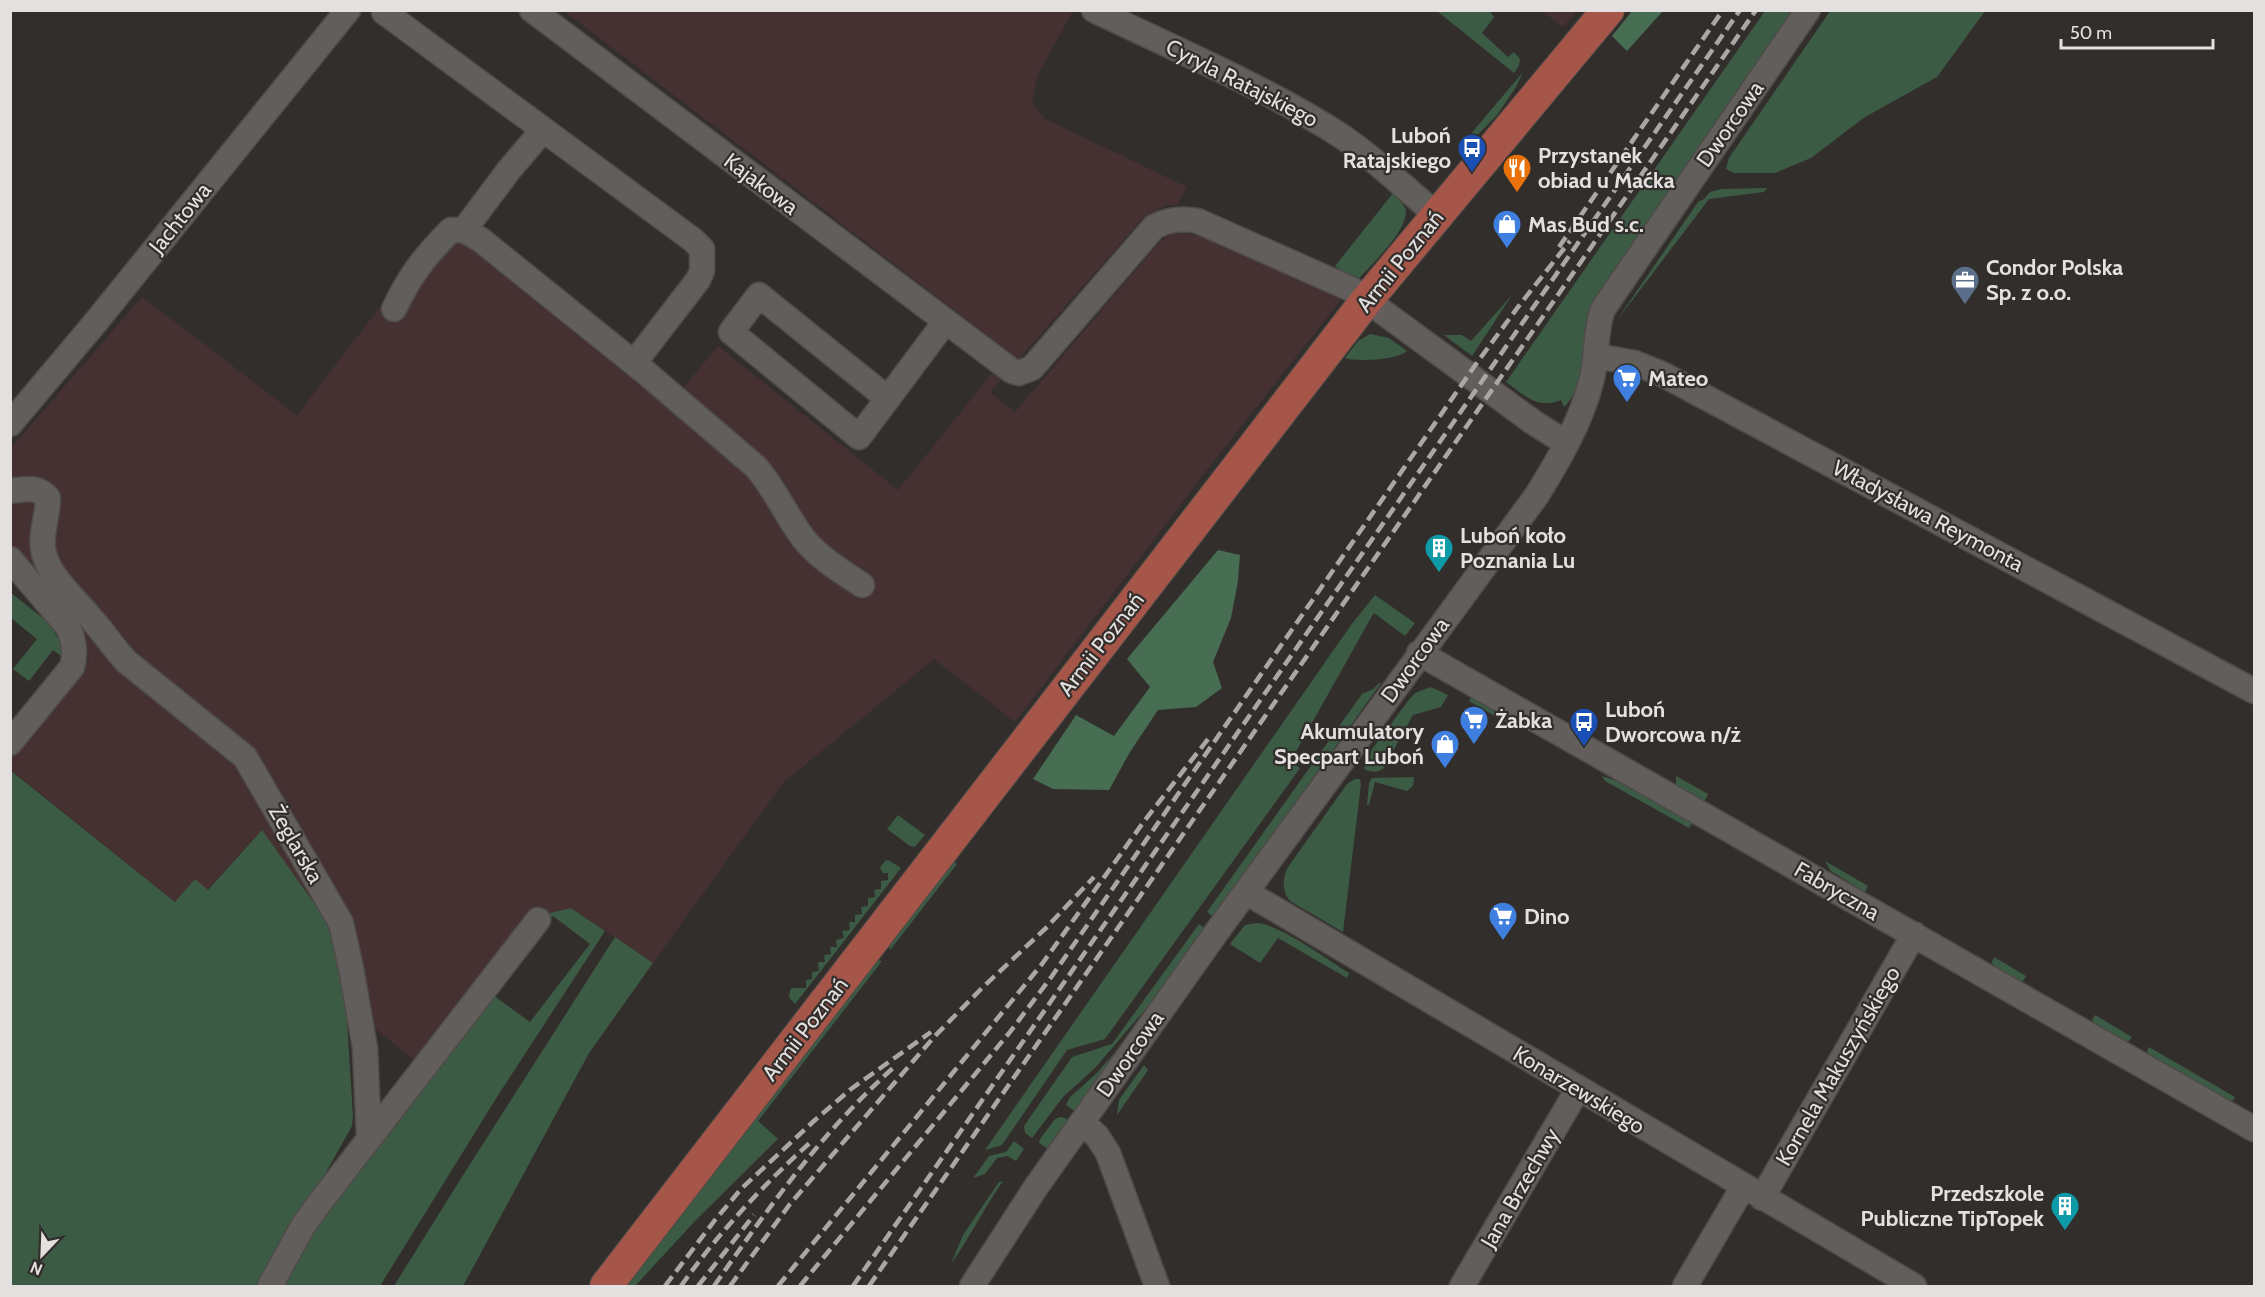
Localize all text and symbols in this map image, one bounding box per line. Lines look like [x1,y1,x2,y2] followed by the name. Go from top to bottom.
[2061,12,2212,50] scale bar
[2070,22,2112,44] text: 50 m
[1161,33,1323,133] street label: Cyryla Ratajskiego
[1691,75,1770,172] street label: Dworcowa
[1343,122,1451,174] place label: Luboń Ratajskiego
[1456,132,1488,174] bus stop icon: Luboń Ratajskiego
[1538,142,1675,194] place label: Przystanek obiad u Maćka
[719,147,804,221] street label: Kajakowa
[1501,152,1533,194] restaurant icon: Przystanek obiad u Maćka
[143,177,217,260] street label: Jachtowa
[1351,204,1449,318] street label: Armii Poznań
[1491,208,1523,250] shop icon: Mas Bud s.c.
[1528,211,1644,238] place label: Mas Bud s.c.
[1986,254,2123,306] place label: Condor Polska Sp. z o.o.
[1949,264,1981,306] office icon: Condor Polska Sp. z o.o.
[1611,362,1643,404] supermarket icon: Mateo
[1648,365,1708,392] place label: Mateo
[1828,454,2028,578] street label: Władysława Reymonta
[1460,522,1575,574] place label: Luboń koło Poznania Lu
[1423,532,1455,574] building icon: Luboń koło Poznania Lu
[1052,587,1150,701] street label: Armii Poznań
[1375,612,1455,708] street label: Dworcowa
[1605,696,1741,748] place label: Luboń Dworcowa n/ż
[1458,704,1490,746] supermarket icon: Żabka
[1568,706,1600,748] bus stop icon: Luboń Dworcowa n/ż
[1495,707,1552,734] place label: Żabka
[1274,718,1424,770] place label: Akumulatory Specpart Luboń
[1429,728,1461,770] shop icon: Akumulatory Specpart Luboń
[263,800,330,889] street label: Żeglarska
[1790,856,1885,926] street label: Fabryczna
[1487,900,1519,942] supermarket icon: Dino
[1524,903,1570,930] place label: Dino
[1770,962,1906,1170] street label: Kornela Makuszyńskiego
[756,972,854,1086] street label: Armii Poznań
[1091,1005,1170,1102] street label: Dworcowa
[1508,1040,1650,1140] street label: Konarzewskiego
[1474,1123,1565,1254] street label: Jana Brzechwy
[1861,1180,2044,1232] place label: Przedszkole Publiczne TipTopek
[2049,1190,2081,1232] building icon: Przedszkole Publiczne TipTopek
[12,1225,72,1285] north arrow
[27,1257,45,1279] text: N

